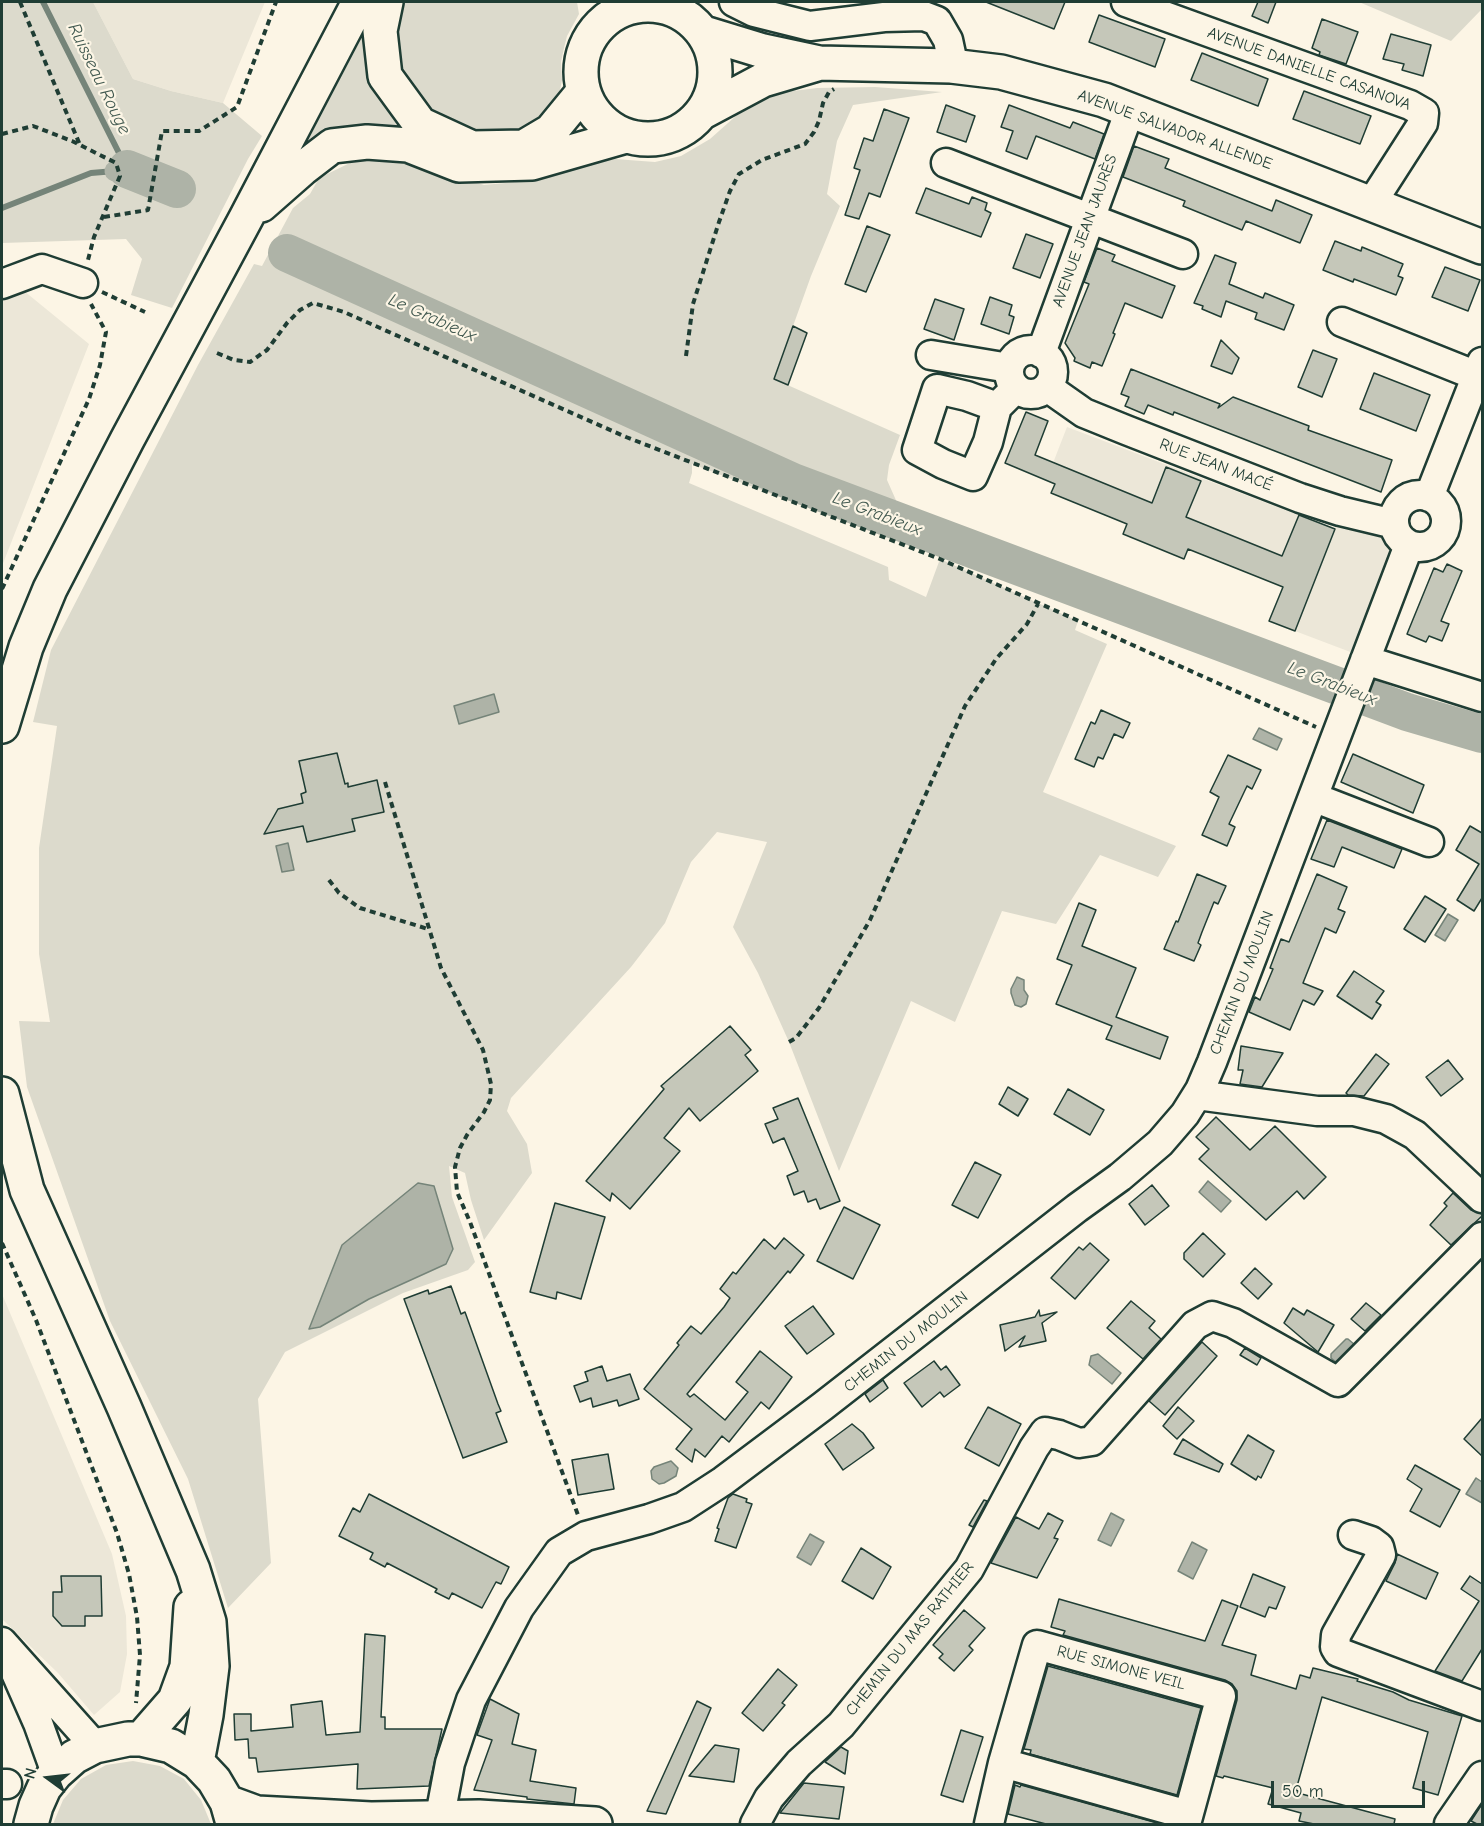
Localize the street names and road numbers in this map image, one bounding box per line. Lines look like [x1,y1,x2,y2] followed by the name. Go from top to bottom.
[1205,23,1413,115] street label: AVENUE DANIELLE CASANOVA
[1075,86,1275,174] street label: AVENUE SALVADOR ALLENDE
[1048,152,1122,310] street label: AVENUE JEAN JAURÈS
[1157,435,1275,495] street label: RUE JEAN MACÉ
[1206,908,1278,1058] street label: CHEMIN DU MOULIN
[840,1287,972,1397] street label: CHEMIN DU MOULIN
[842,1558,978,1720] street label: CHEMIN DU MAS RATHIER
[1055,1642,1187,1694] street label: RUE SIMONE VEIL

